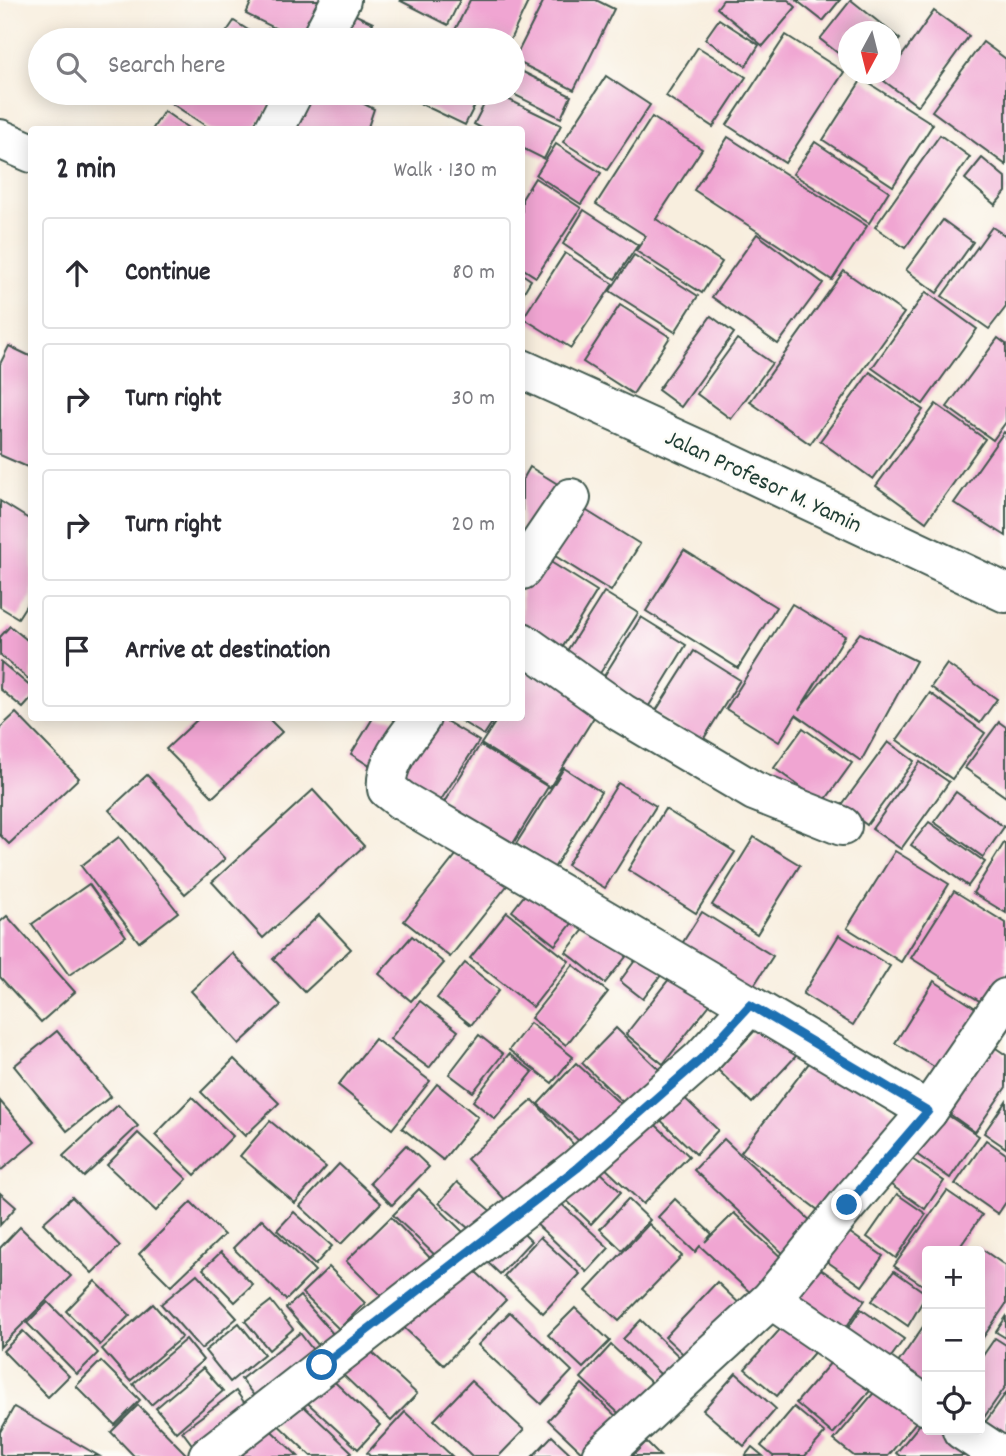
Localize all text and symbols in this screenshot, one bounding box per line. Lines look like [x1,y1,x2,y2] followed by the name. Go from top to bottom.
[838,21,901,84] north arrow
[28,28,525,105] search box
[52,48,90,86] icon: search
[108,48,226,85] text: Search here
[56,150,116,193] text: 2 min
[393,155,497,188] text: Walk · 130 m
[58,254,96,292] icon: ahead
[125,255,210,292] text: Continue
[452,257,495,290] text: 80 m
[58,380,96,418] icon: right
[125,381,222,418] text: Turn right
[451,383,495,416] text: 30 m
[659,422,867,543] street label: Jalan Profesor M. Yamin
[58,506,96,544] icon: right
[125,507,222,544] text: Turn right
[451,509,495,542] text: 20 m
[58,632,96,670] icon: arrive
[125,633,330,670] text: Arrive at destination
[831,1189,862,1220] route end
[922,1246,985,1435] map controls
[922,1246,985,1309] button: +
[922,1309,985,1372] button: −
[306,1349,337,1380] route start
[922,1372,985,1435] button: locate

